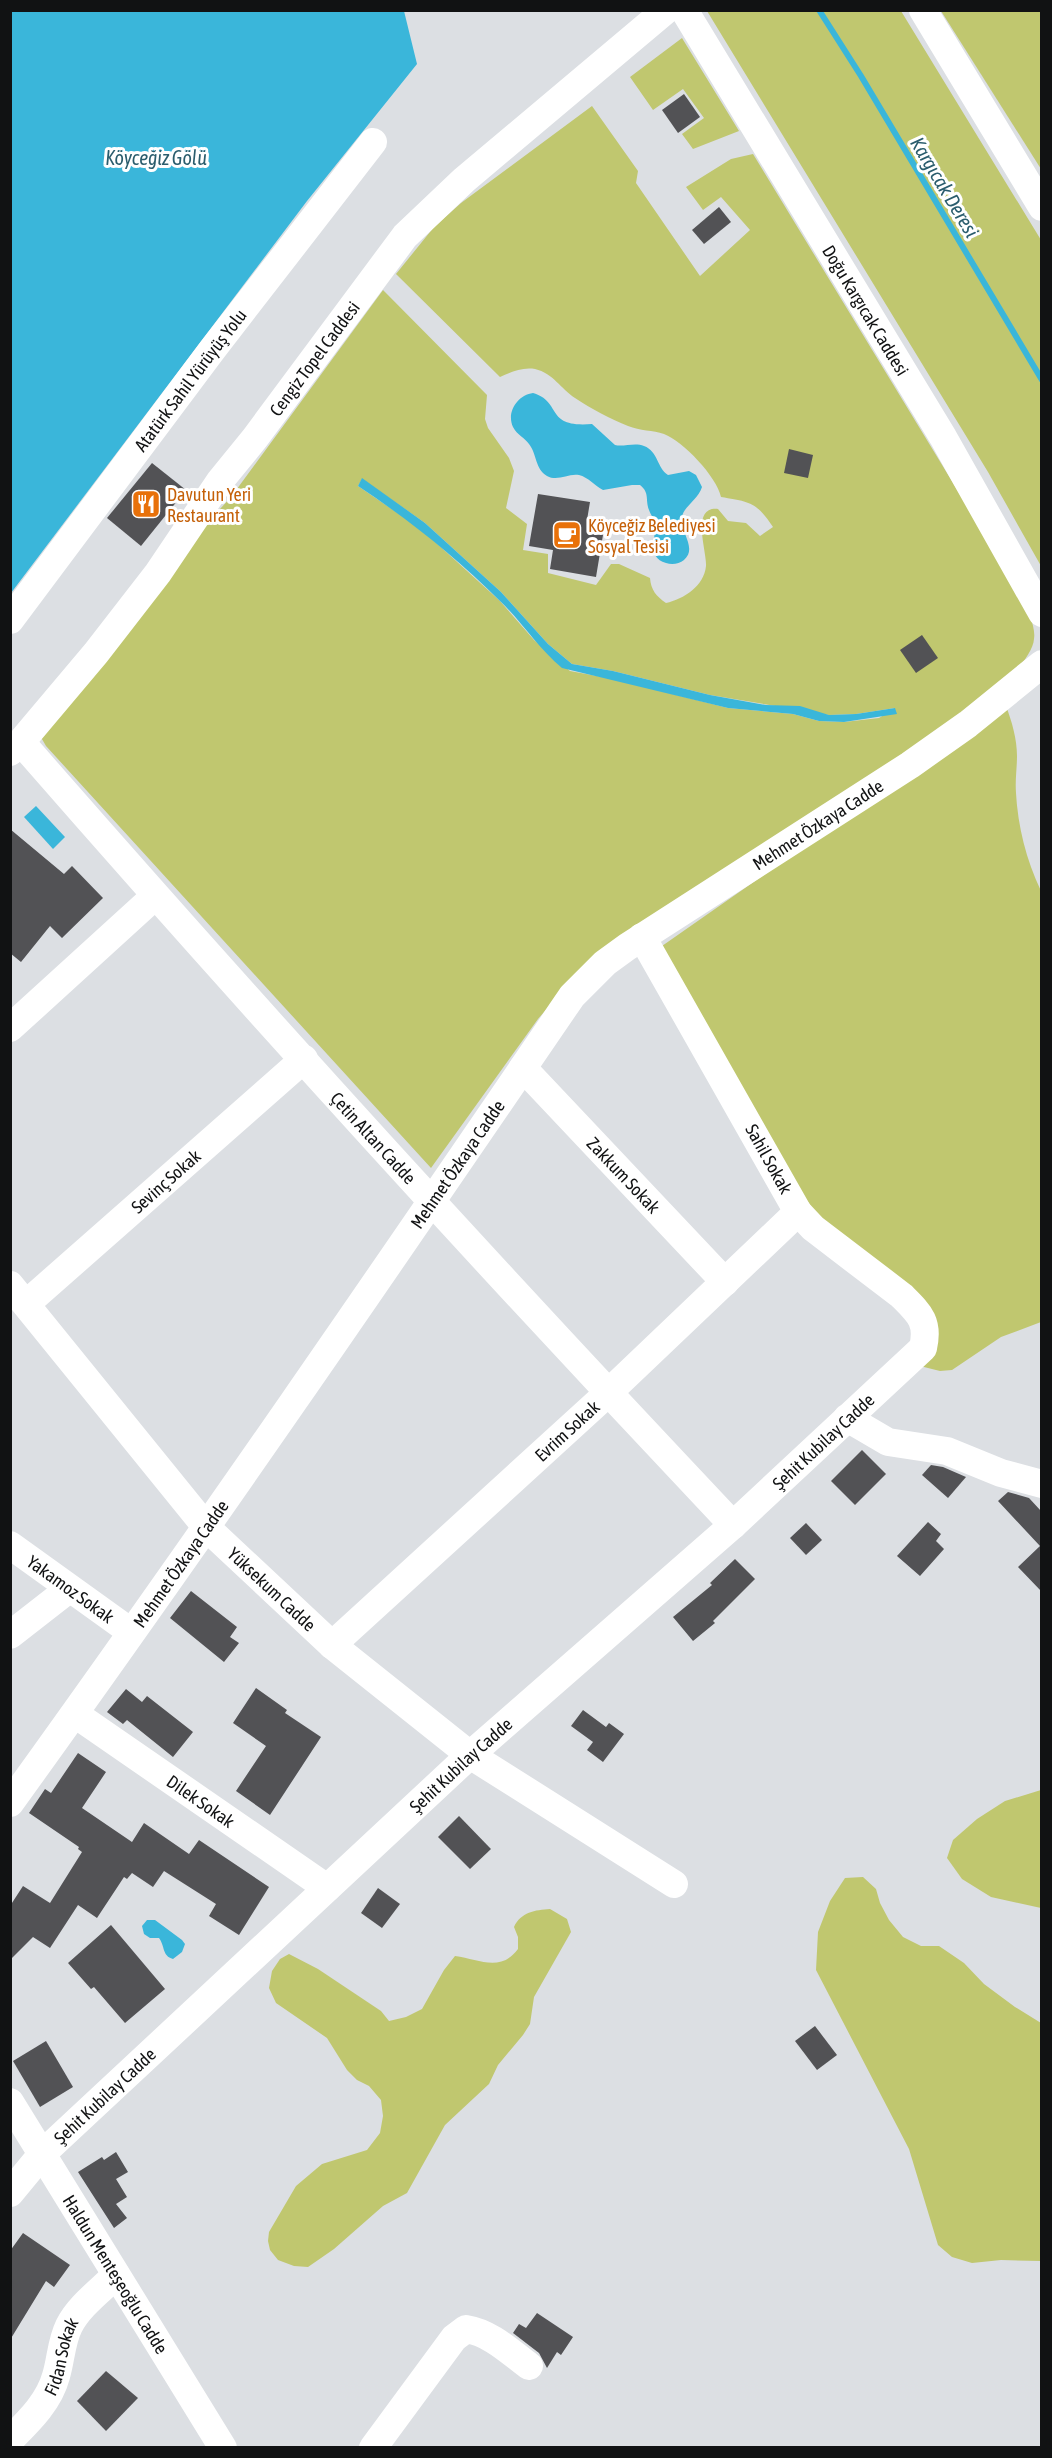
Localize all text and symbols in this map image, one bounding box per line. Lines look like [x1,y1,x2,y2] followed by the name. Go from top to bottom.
[906,133,984,242] water label: Kargıcak Deresi
[105,146,207,169] water label: Köyceğiz Gölü
[818,241,914,379] street label: Doğu Kargıcak Caddesi
[265,297,364,420] street label: Cengiz Topel Caddesi
[130,305,250,455] street label: Atatürk Sahil Yürüyüş Yolu
[167,484,251,526] place label: Davutun Yeri Restaurant
[130,488,162,520] restaurant icon: Davutun Yeri Restaurant
[588,515,716,557] place label: Köyceğiz Belediyesi Sosyal Tesisi
[551,519,583,551] cafe icon: Köyceğiz Belediyesi Sosyal Tesisi
[749,775,887,874] street label: Mehmet Özkaya Cadde
[327,1087,421,1188] street label: Çetin Altan Cadde
[406,1096,508,1232] street label: Mehmet Özkaya Cadde
[741,1121,797,1198] street label: Sahil Sokak
[583,1133,665,1217] street label: Zakkum Sokak
[127,1145,205,1217] street label: Sevinç Sokak
[768,1389,878,1494] street label: Şehit Kubilay Cadde
[530,1396,604,1465] street label: Evrim Sokak
[128,1496,232,1631] street label: Mehmet Özkaya Cadde
[224,1543,321,1635] street label: Yüksekum Cadde
[23,1550,119,1627] street label: Yakamoz Sokak
[405,1713,516,1817] street label: Şehit Kubilay Cadde
[163,1770,239,1832] street label: Dilek Sokak
[49,2043,160,2148] street label: Şehit Kubilay Cadde
[59,2191,173,2357] street label: Haldun Menteşeoğlu Cadde
[39,2313,82,2399] street label: Fidan Sokak

